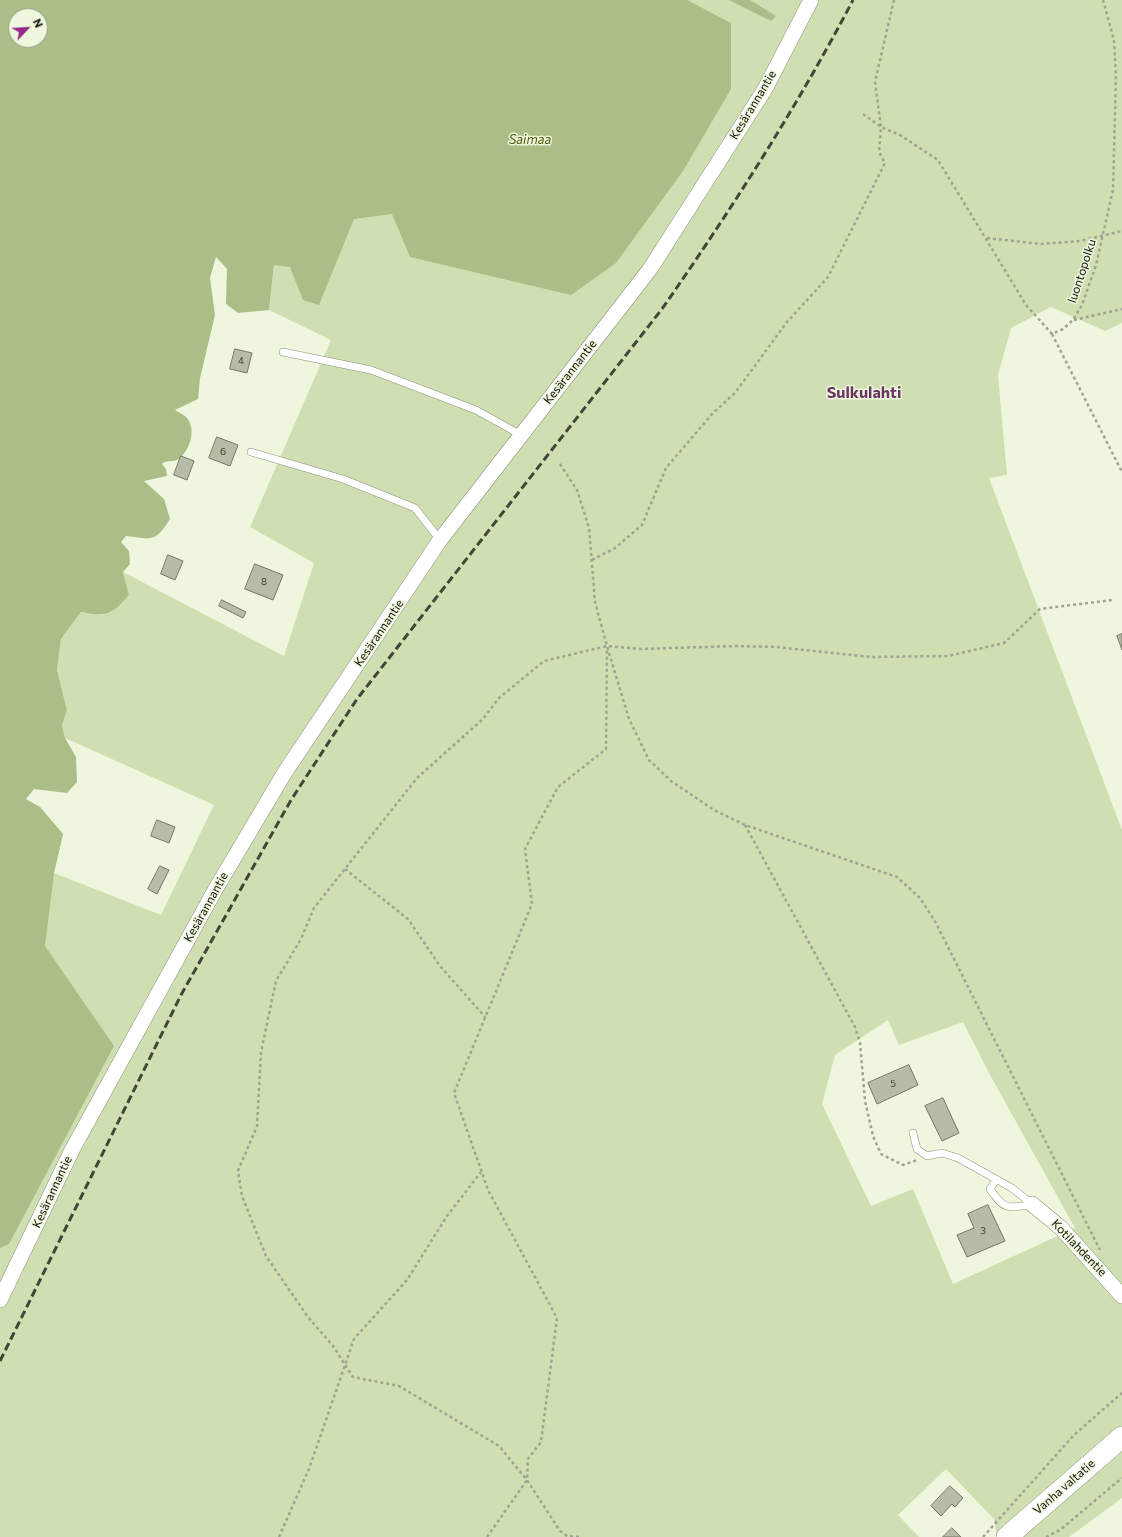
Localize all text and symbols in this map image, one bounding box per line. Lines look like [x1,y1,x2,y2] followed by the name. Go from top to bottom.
[8,8,48,48] north arrow
[31,17,46,30] text: N
[727,68,779,142] street label: Kesärannantie
[509,132,551,148] water label: Saimaa
[1065,237,1099,305] street label: luontopolku
[540,337,600,407] street label: Kesärannantie
[238,355,244,367] house number: 4
[827,383,901,403] district label: Sulkulahti
[220,446,226,458] house number: 6
[261,576,267,588] house number: 8
[351,597,407,669] street label: Kesärannantie
[181,869,231,945] street label: Kesärannantie
[890,1078,896,1090] house number: 5
[29,1154,75,1230] street label: Kesärannantie
[1048,1217,1110,1279] street label: Kotilahdentie
[980,1225,986,1237] house number: 3
[1030,1456,1098,1518] street label: Vanha valtatie

